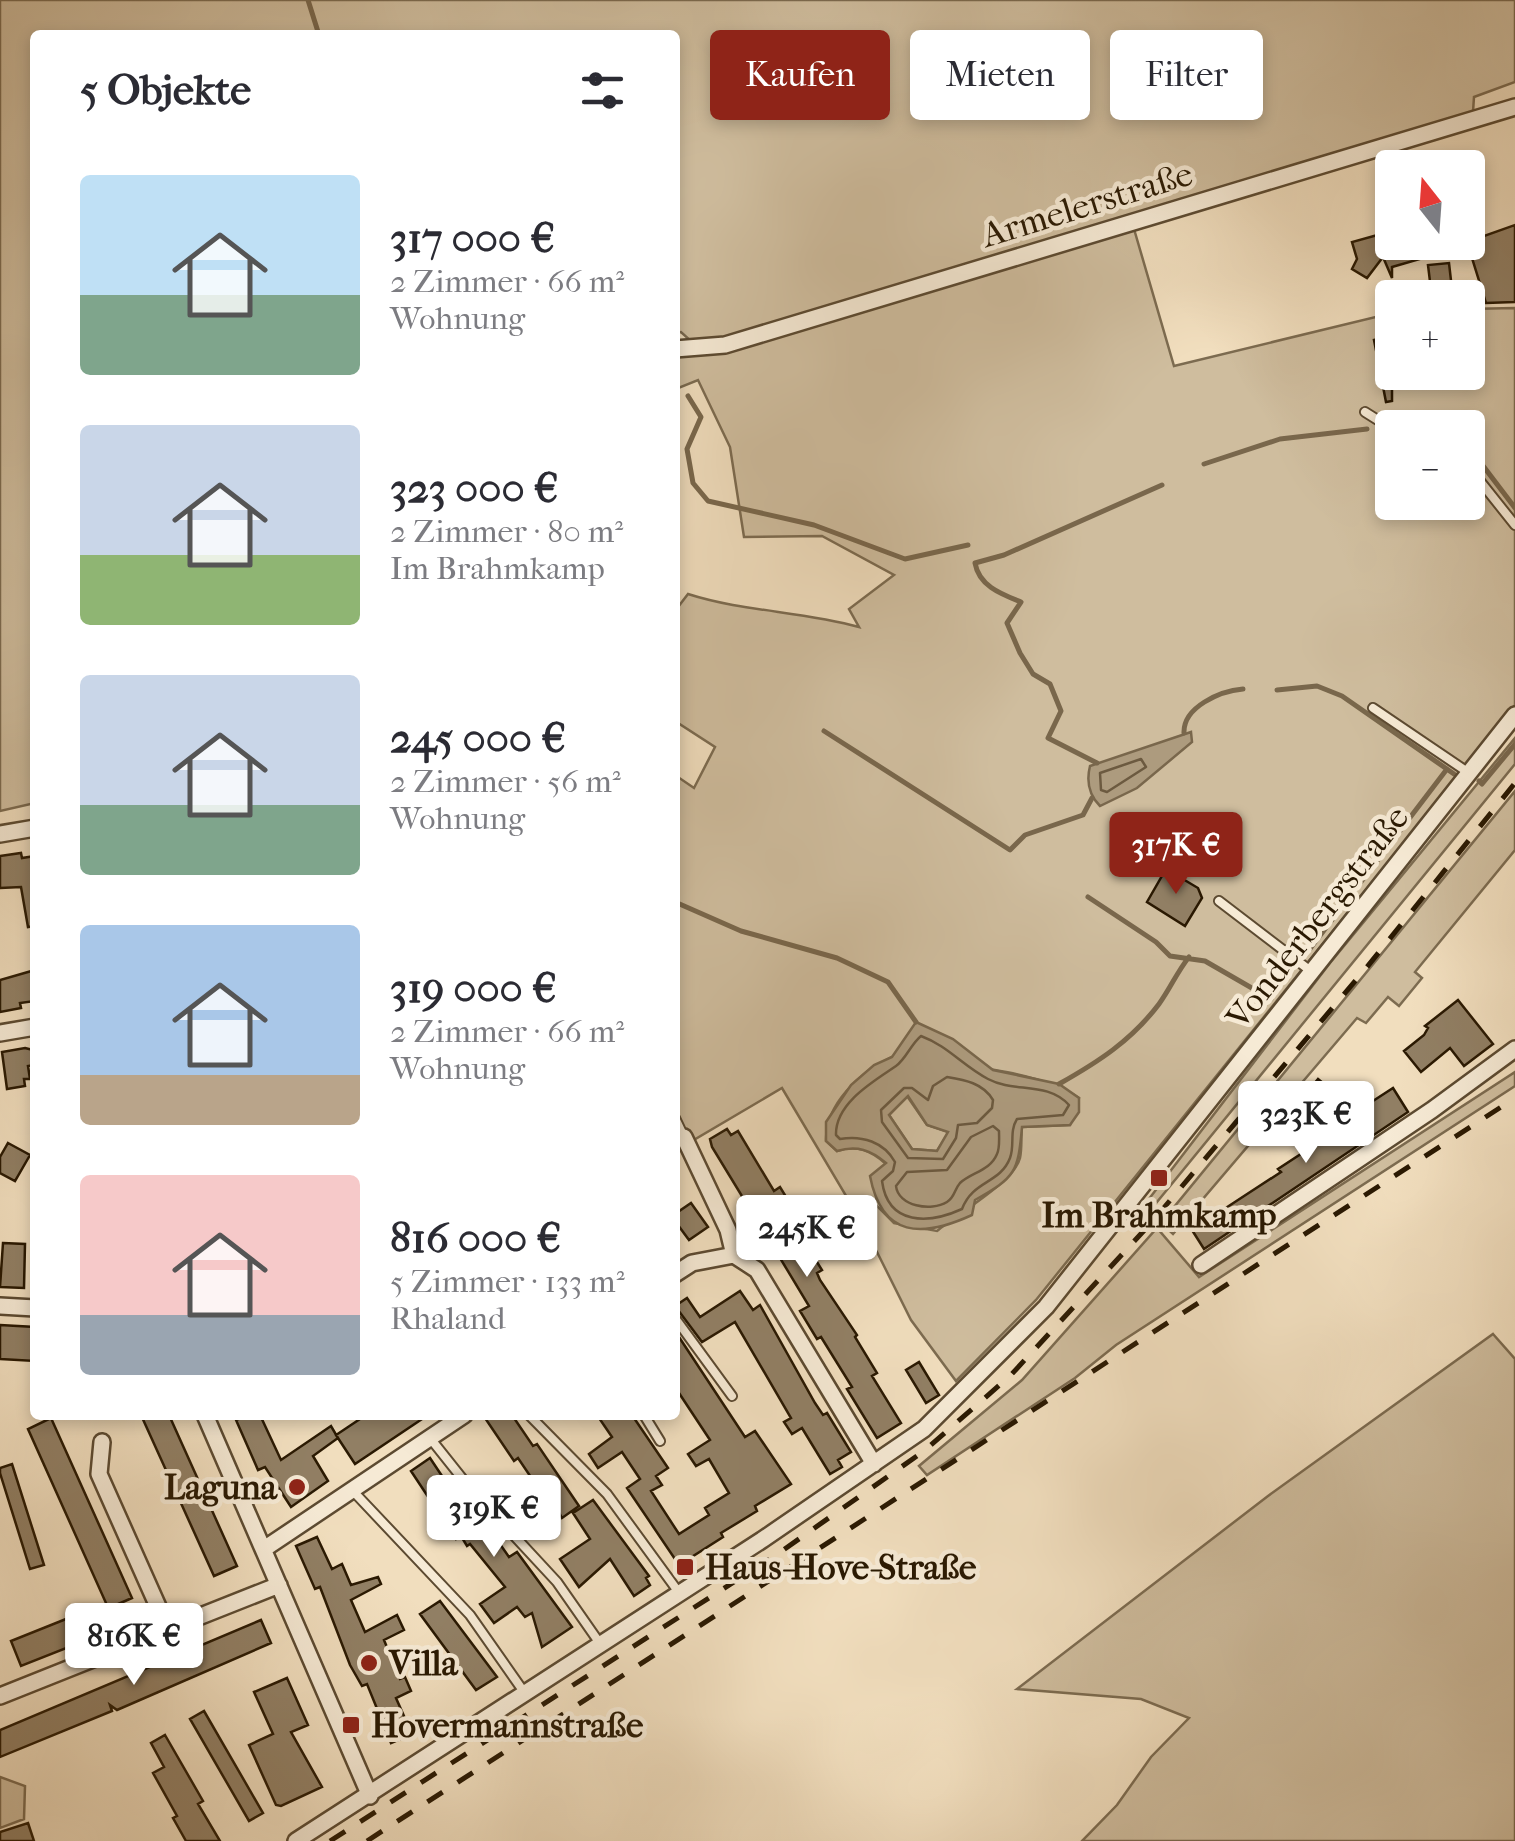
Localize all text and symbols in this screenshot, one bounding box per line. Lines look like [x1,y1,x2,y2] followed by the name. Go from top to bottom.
[710,30,890,120] chip: Kaufen
[910,30,1090,120] chip: Mieten
[1110,30,1263,120] chip: Filter
[575,63,630,118] icon: filters
[80,66,251,115] text: 5 Objekte
[1375,150,1485,260] north arrow
[1375,150,1485,520] map controls
[975,153,1198,257] street label: Armelerstraße
[390,214,555,263] text: 317 000 €
[160,215,280,335] icon: home
[390,263,624,300] text: 2 Zimmer · 66 m²
[1375,280,1485,390] button: +
[390,300,525,337] text: Wohnung
[1375,410,1485,520] button: −
[390,464,559,513] text: 323 000 €
[160,465,280,585] icon: home
[390,513,623,550] text: 2 Zimmer · 80 m²
[390,550,605,587] text: Im Brahmkamp
[390,714,566,763] text: 245 000 €
[160,715,280,835] icon: home
[390,763,621,800] text: 2 Zimmer · 56 m²
[1217,798,1417,1038] street label: Vonderbergstraße
[390,800,525,837] text: Wohnung
[1095,812,1257,897] pin: 317K €
[1131,826,1221,863] text: 317K €
[390,964,557,1013] text: 319 000 €
[160,965,280,1085] icon: home
[390,1013,624,1050] text: 2 Zimmer · 66 m²
[390,1050,525,1087] text: Wohnung
[1225,1081,1387,1166] pin: 323K €
[1260,1095,1352,1132] text: 323K €
[1148,1167,1170,1189] marker: Im Brahmkamp
[726,1195,888,1280] pin: 245K €
[1041,1195,1277,1236] place label: Im Brahmkamp
[758,1209,856,1246] text: 245K €
[390,1214,561,1263] text: 816 000 €
[160,1215,280,1335] icon: home
[390,1263,625,1300] text: 5 Zimmer · 133 m²
[390,1300,505,1337] text: Rhaland
[164,1467,278,1508] place label: Laguna
[413,1475,575,1560] pin: 319K €
[286,1476,308,1498] marker: Laguna
[449,1489,539,1526] text: 319K €
[705,1547,977,1588] place label: Haus-Hove-Straße
[674,1556,696,1578] marker: Haus-Hove-Straße
[53,1603,215,1688] pin: 816K €
[87,1617,181,1654] text: 816K €
[388,1643,458,1684] place label: Villa
[358,1652,380,1674] marker: Villa
[371,1705,644,1746] place label: Hovermannstraße
[340,1714,362,1736] marker: Hovermannstraße

